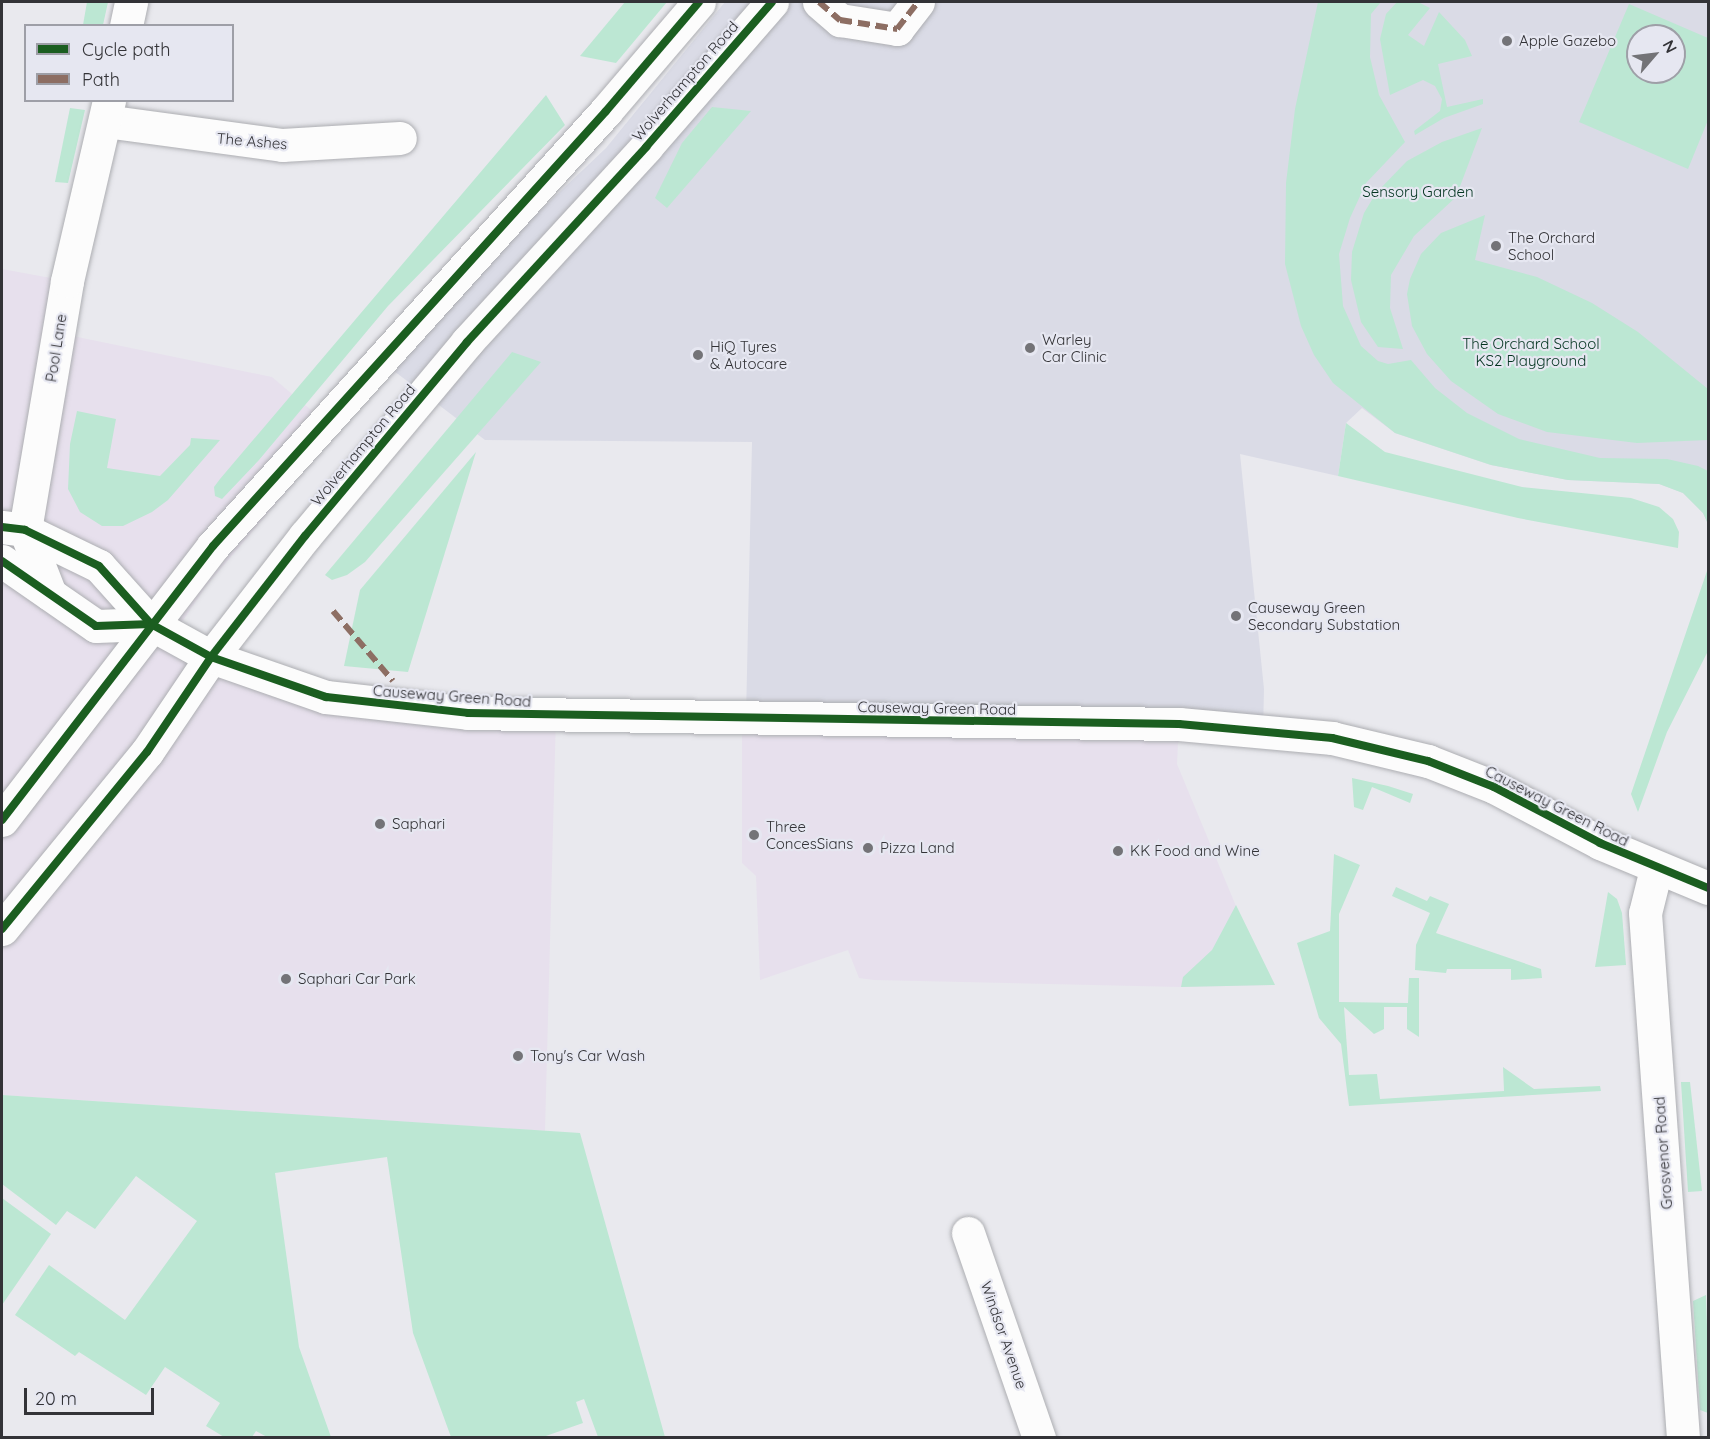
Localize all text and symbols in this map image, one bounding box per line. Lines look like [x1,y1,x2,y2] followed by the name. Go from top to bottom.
[628,17,742,145] street label: Wolverhampton Road
[24,24,234,102] legend
[1626,24,1686,84] north arrow
[1519,32,1616,50] place label: Apple Gazebo
[1500,34,1514,48] marker: Apple Gazebo
[1659,37,1682,56] text: N
[82,38,170,61] text: Cycle path
[82,68,120,91] text: Path
[216,129,288,153] street label: The Ashes
[1362,183,1474,201] park label: Sensory Garden
[1508,228,1595,263] place label: The Orchard School
[1489,239,1503,253] marker: The Orchard School
[42,313,70,383] street label: Pool Lane
[1042,330,1107,365] place label: Warley Car Clinic
[1462,334,1600,369] park label: The Orchard School KS2 Playground
[710,337,787,372] place label: HiQ Tyres & Autocare
[1023,341,1037,355] marker: Warley Car Clinic
[691,348,705,362] marker: HiQ Tyres & Autocare
[307,381,419,509] street label: Wolverhampton Road
[1248,598,1400,633] place label: Causeway Green Secondary Substation
[1229,609,1243,623] marker: Causeway Green Secondary Substation
[372,681,532,711] street label: Causeway Green Road
[858,698,1016,718] street label: Causeway Green Road
[1482,762,1632,850] street label: Causeway Green Road
[392,815,445,833] place label: Saphari
[373,817,387,831] marker: Saphari
[766,817,853,852] place label: Three ConcesSians
[747,828,761,842] marker: Three ConcesSians
[880,839,955,857] place label: Pizza Land
[861,841,875,855] marker: Pizza Land
[1130,842,1260,860] place label: KK Food and Wine
[1111,844,1125,858] marker: KK Food and Wine
[298,970,416,988] place label: Saphari Car Park
[279,972,293,986] marker: Saphari Car Park
[530,1047,645,1065] place label: Tony's Car Wash
[511,1049,525,1063] marker: Tony's Car Wash
[1650,1096,1676,1210] street label: Grosvenor Road
[977,1279,1031,1391] street label: Windsor Avenue
[27,1376,158,1414] scale bar
[35,1387,77,1410] text: 20 m

